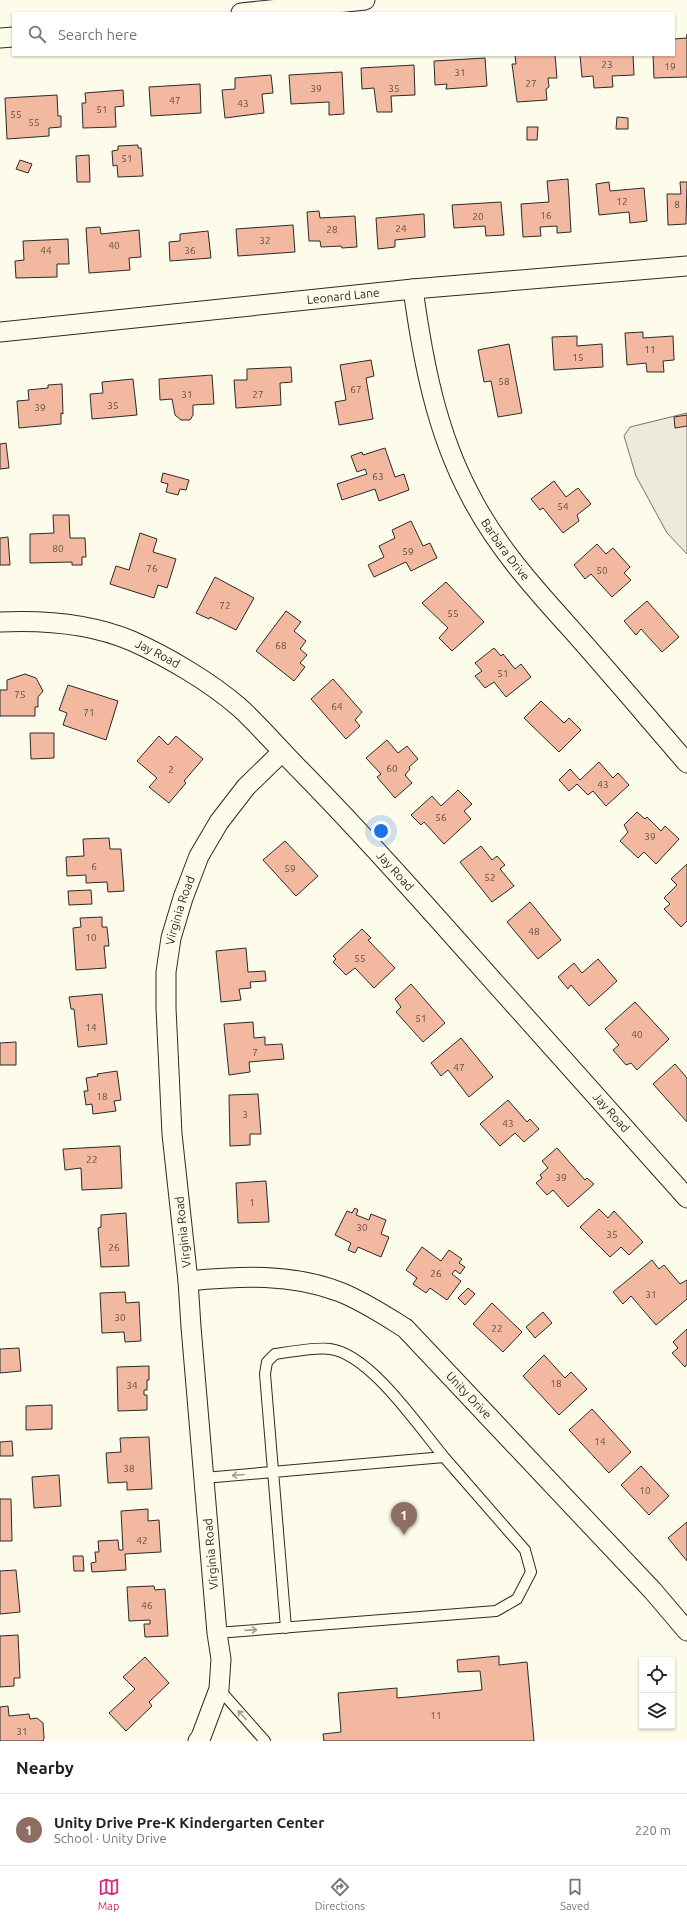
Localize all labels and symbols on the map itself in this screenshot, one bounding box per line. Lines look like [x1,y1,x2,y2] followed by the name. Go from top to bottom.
[601,59,613,70] house number: 23
[664,61,676,72] house number: 19
[454,67,466,78] house number: 31
[525,78,537,89] house number: 27
[310,83,322,94] house number: 39
[388,83,400,94] house number: 35
[169,95,181,106] house number: 47
[237,98,249,109] house number: 43
[96,104,108,115] house number: 51
[10,109,22,120] house number: 55
[28,117,40,128] house number: 55
[121,153,133,164] house number: 51
[616,196,628,207] house number: 12
[674,199,680,210] house number: 8
[540,210,552,221] house number: 16
[472,211,484,222] house number: 20
[395,223,407,234] house number: 24
[326,224,338,235] house number: 28
[259,235,271,246] house number: 32
[108,240,120,251] house number: 40
[40,245,52,256] house number: 44
[184,245,196,256] house number: 36
[306,286,380,306] street label: Leonard Lane
[644,344,656,355] house number: 11
[572,352,584,363] house number: 15
[498,376,510,387] house number: 58
[350,384,362,395] house number: 67
[181,389,193,400] house number: 31
[252,389,264,400] house number: 27
[107,400,119,411] house number: 35
[34,402,46,413] house number: 39
[372,471,384,482] house number: 63
[557,501,569,512] house number: 54
[479,516,533,583] street label: Barbara Drive
[52,543,64,554] house number: 80
[402,546,414,557] house number: 59
[146,563,158,574] house number: 76
[596,565,608,576] house number: 50
[219,600,231,611] house number: 72
[447,608,459,619] house number: 55
[133,636,182,670] street label: Jay Road
[275,640,287,651] house number: 68
[497,668,509,679] house number: 51
[14,689,26,700] house number: 75
[331,701,343,712] house number: 64
[83,707,95,718] house number: 71
[386,763,398,774] house number: 60
[168,764,174,775] house number: 2
[597,779,609,790] house number: 43
[435,812,447,823] house number: 56
[371,821,391,841] your location
[644,831,656,842] house number: 39
[374,849,416,893] street label: Jay Road
[91,861,97,872] house number: 6
[284,863,296,874] house number: 59
[484,872,496,883] house number: 52
[163,874,197,946] street label: Virginia Road
[528,926,540,937] house number: 48
[85,932,97,943] house number: 10
[354,953,366,964] house number: 55
[415,1013,427,1024] house number: 51
[85,1022,97,1033] house number: 14
[631,1029,643,1040] house number: 40
[252,1047,258,1058] house number: 7
[453,1062,465,1073] house number: 47
[591,1090,632,1135] street label: Jay Road
[96,1091,108,1102] house number: 18
[242,1109,248,1120] house number: 3
[502,1118,514,1129] house number: 43
[86,1154,98,1165] house number: 22
[555,1172,567,1183] house number: 39
[172,1196,193,1268] street label: Virginia Road
[249,1197,255,1208] house number: 1
[356,1222,368,1233] house number: 30
[606,1229,618,1240] house number: 35
[108,1242,120,1253] house number: 26
[430,1268,442,1279] house number: 26
[645,1289,657,1300] house number: 31
[114,1312,126,1323] house number: 30
[491,1323,503,1334] house number: 22
[444,1369,494,1421] street label: Unity Drive
[550,1378,562,1389] house number: 18
[126,1380,138,1391] house number: 34
[594,1436,606,1447] house number: 14
[123,1463,135,1474] house number: 38
[232,1472,245,1479] one-way arrow
[639,1485,651,1496] house number: 10
[391,1502,417,1535] pin: 1
[201,1518,220,1590] street label: Virginia Road
[136,1535,148,1546] house number: 42
[141,1600,153,1611] house number: 46
[245,1627,258,1634] one-way arrow
[238,1710,247,1720] one-way arrow
[430,1710,442,1721] house number: 11
[16,1726,28,1737] house number: 31

